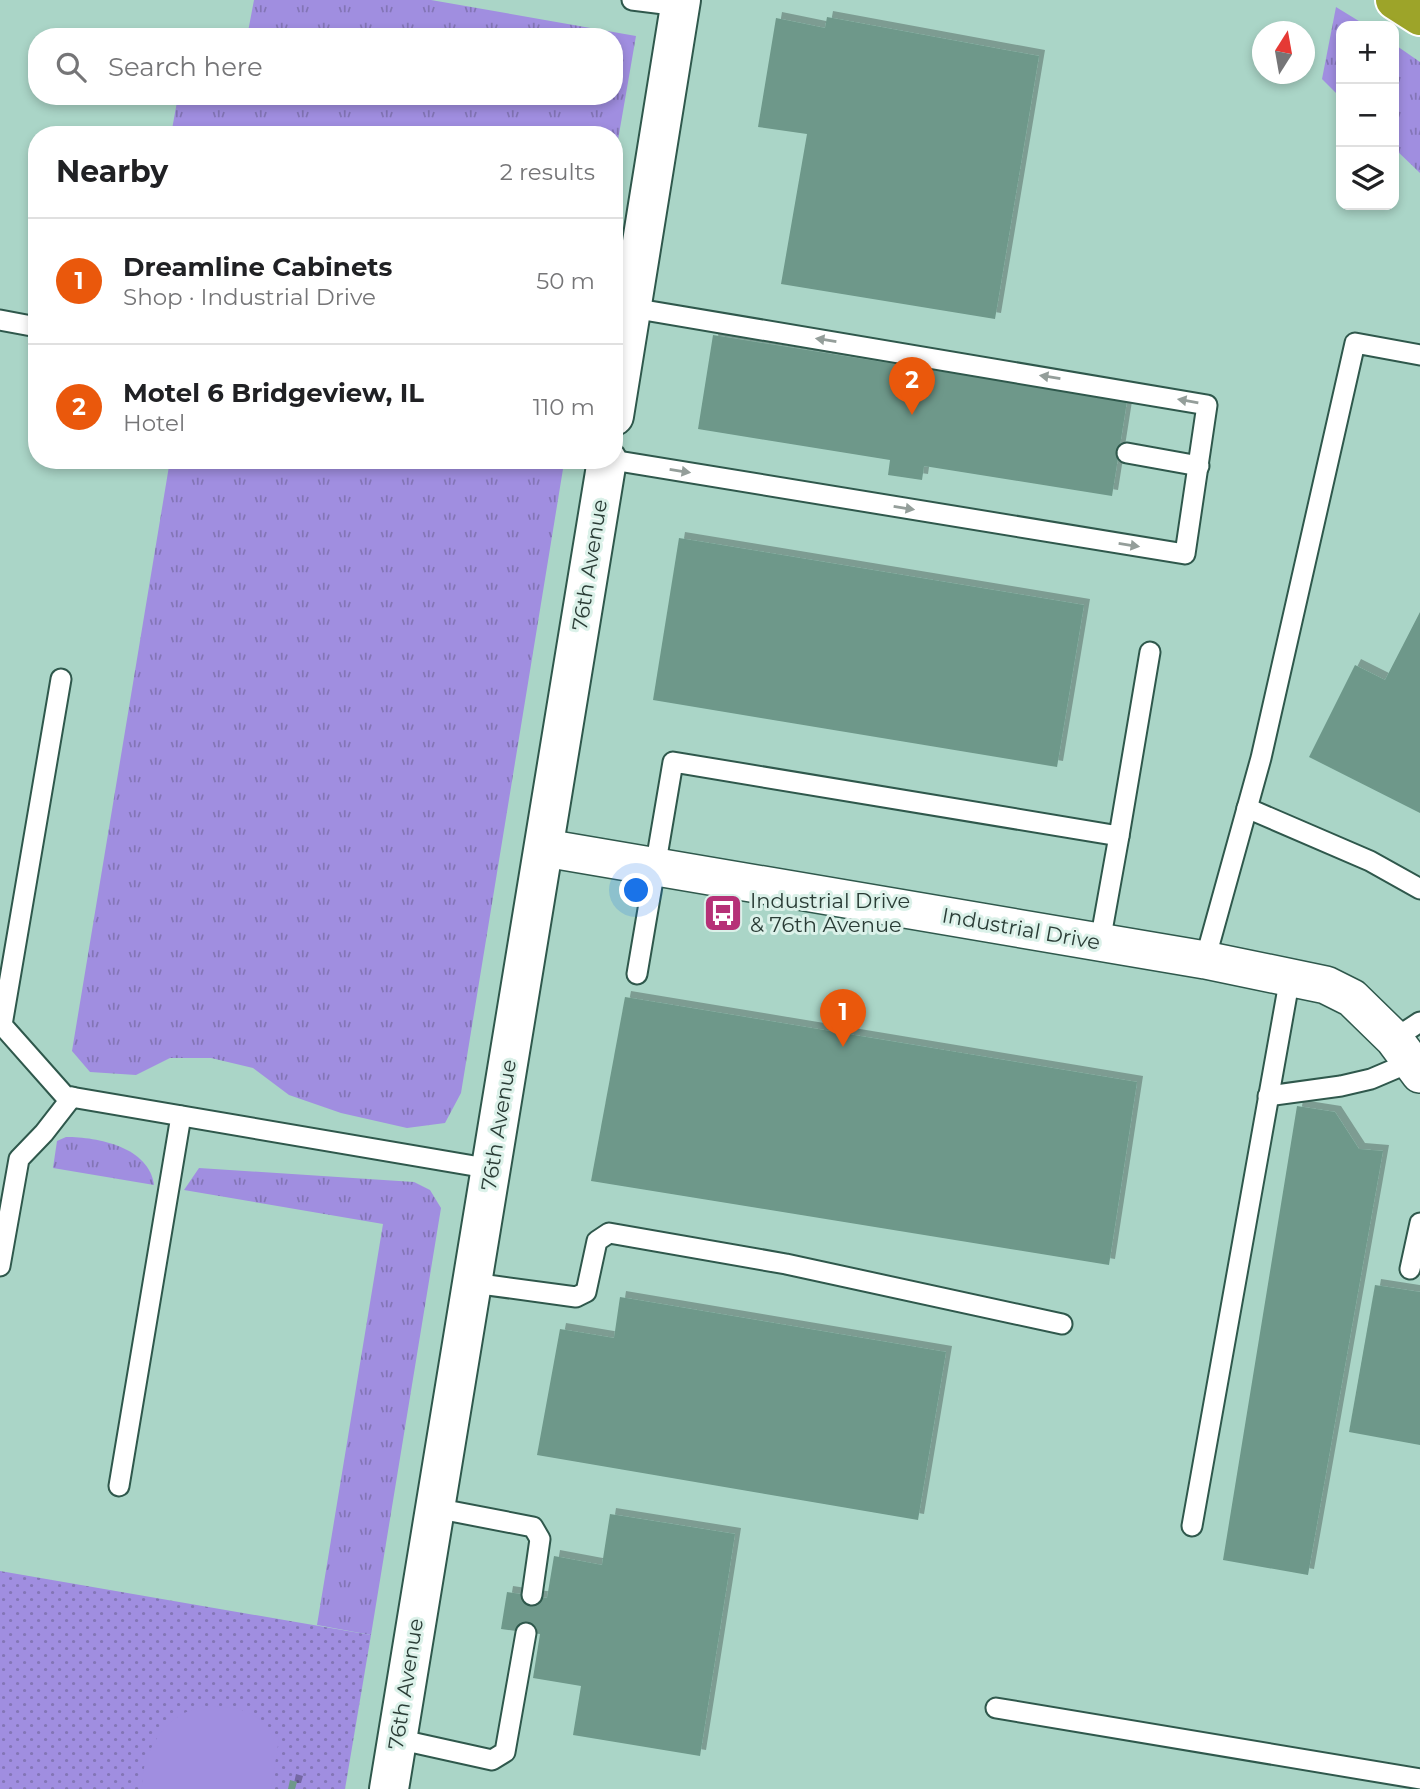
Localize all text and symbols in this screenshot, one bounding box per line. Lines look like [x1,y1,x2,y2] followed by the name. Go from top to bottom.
[1252,21,1315,84] north arrow
[1336,21,1399,210] map controls
[1336,21,1399,84] button: +
[28,28,623,105] search box
[52,48,90,86] icon: search
[108,51,263,83] text: Search here
[1336,84,1399,147] button: −
[1336,147,1399,210] button: layers
[56,153,168,190] text: Nearby
[500,158,595,186] text: 2 results
[123,251,392,283] text: Dreamline Cabinets
[74,267,84,295] text: 1
[536,267,595,295] text: 50 m
[123,283,376,311] text: Shop · Industrial Drive
[815,334,837,345] one-way arrow
[889,357,935,415] pin: 2
[1039,371,1061,382] one-way arrow
[123,377,424,409] text: Motel 6 Bridgeview, IL
[72,393,86,421] text: 2
[533,393,595,421] text: 110 m
[1177,395,1199,406] one-way arrow
[123,409,185,437] text: Hotel
[669,466,691,477] one-way arrow
[567,498,612,632] street label: 76th Avenue
[893,503,915,514] one-way arrow
[1118,540,1140,551] one-way arrow
[619,873,653,907] your location
[750,888,910,937] place label: Industrial Drive & 76th Avenue
[702,892,744,934] bus stop icon: Industrial Drive & 76th Avenue
[940,902,1102,955] street label: Industrial Drive
[820,989,866,1047] pin: 1
[476,1058,521,1192] street label: 76th Avenue
[383,1617,428,1751] street label: 76th Avenue

